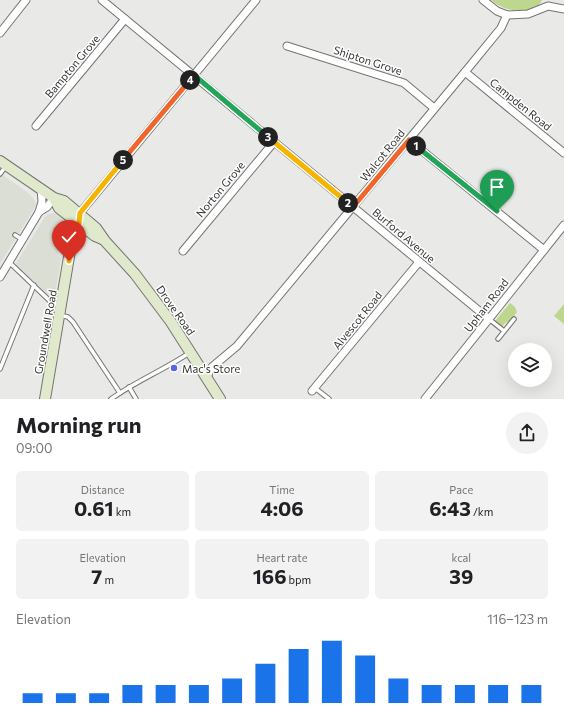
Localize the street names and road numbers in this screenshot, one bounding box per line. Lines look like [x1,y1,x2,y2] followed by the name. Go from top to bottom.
[42,32,102,100] street label: Bampton Grove
[332,43,404,77] street label: Shipton Grove
[488,75,554,133] street label: Campden Road
[357,126,407,184] street label: Walcot Road
[193,158,247,219] street label: Norton Grove
[370,205,438,265] street label: Burford Avenue
[461,276,511,334] street label: Upham Road
[154,283,198,337] street label: Drove Road
[330,288,384,352] street label: Alvescot Road
[31,289,59,375] street label: Groundwell Road

